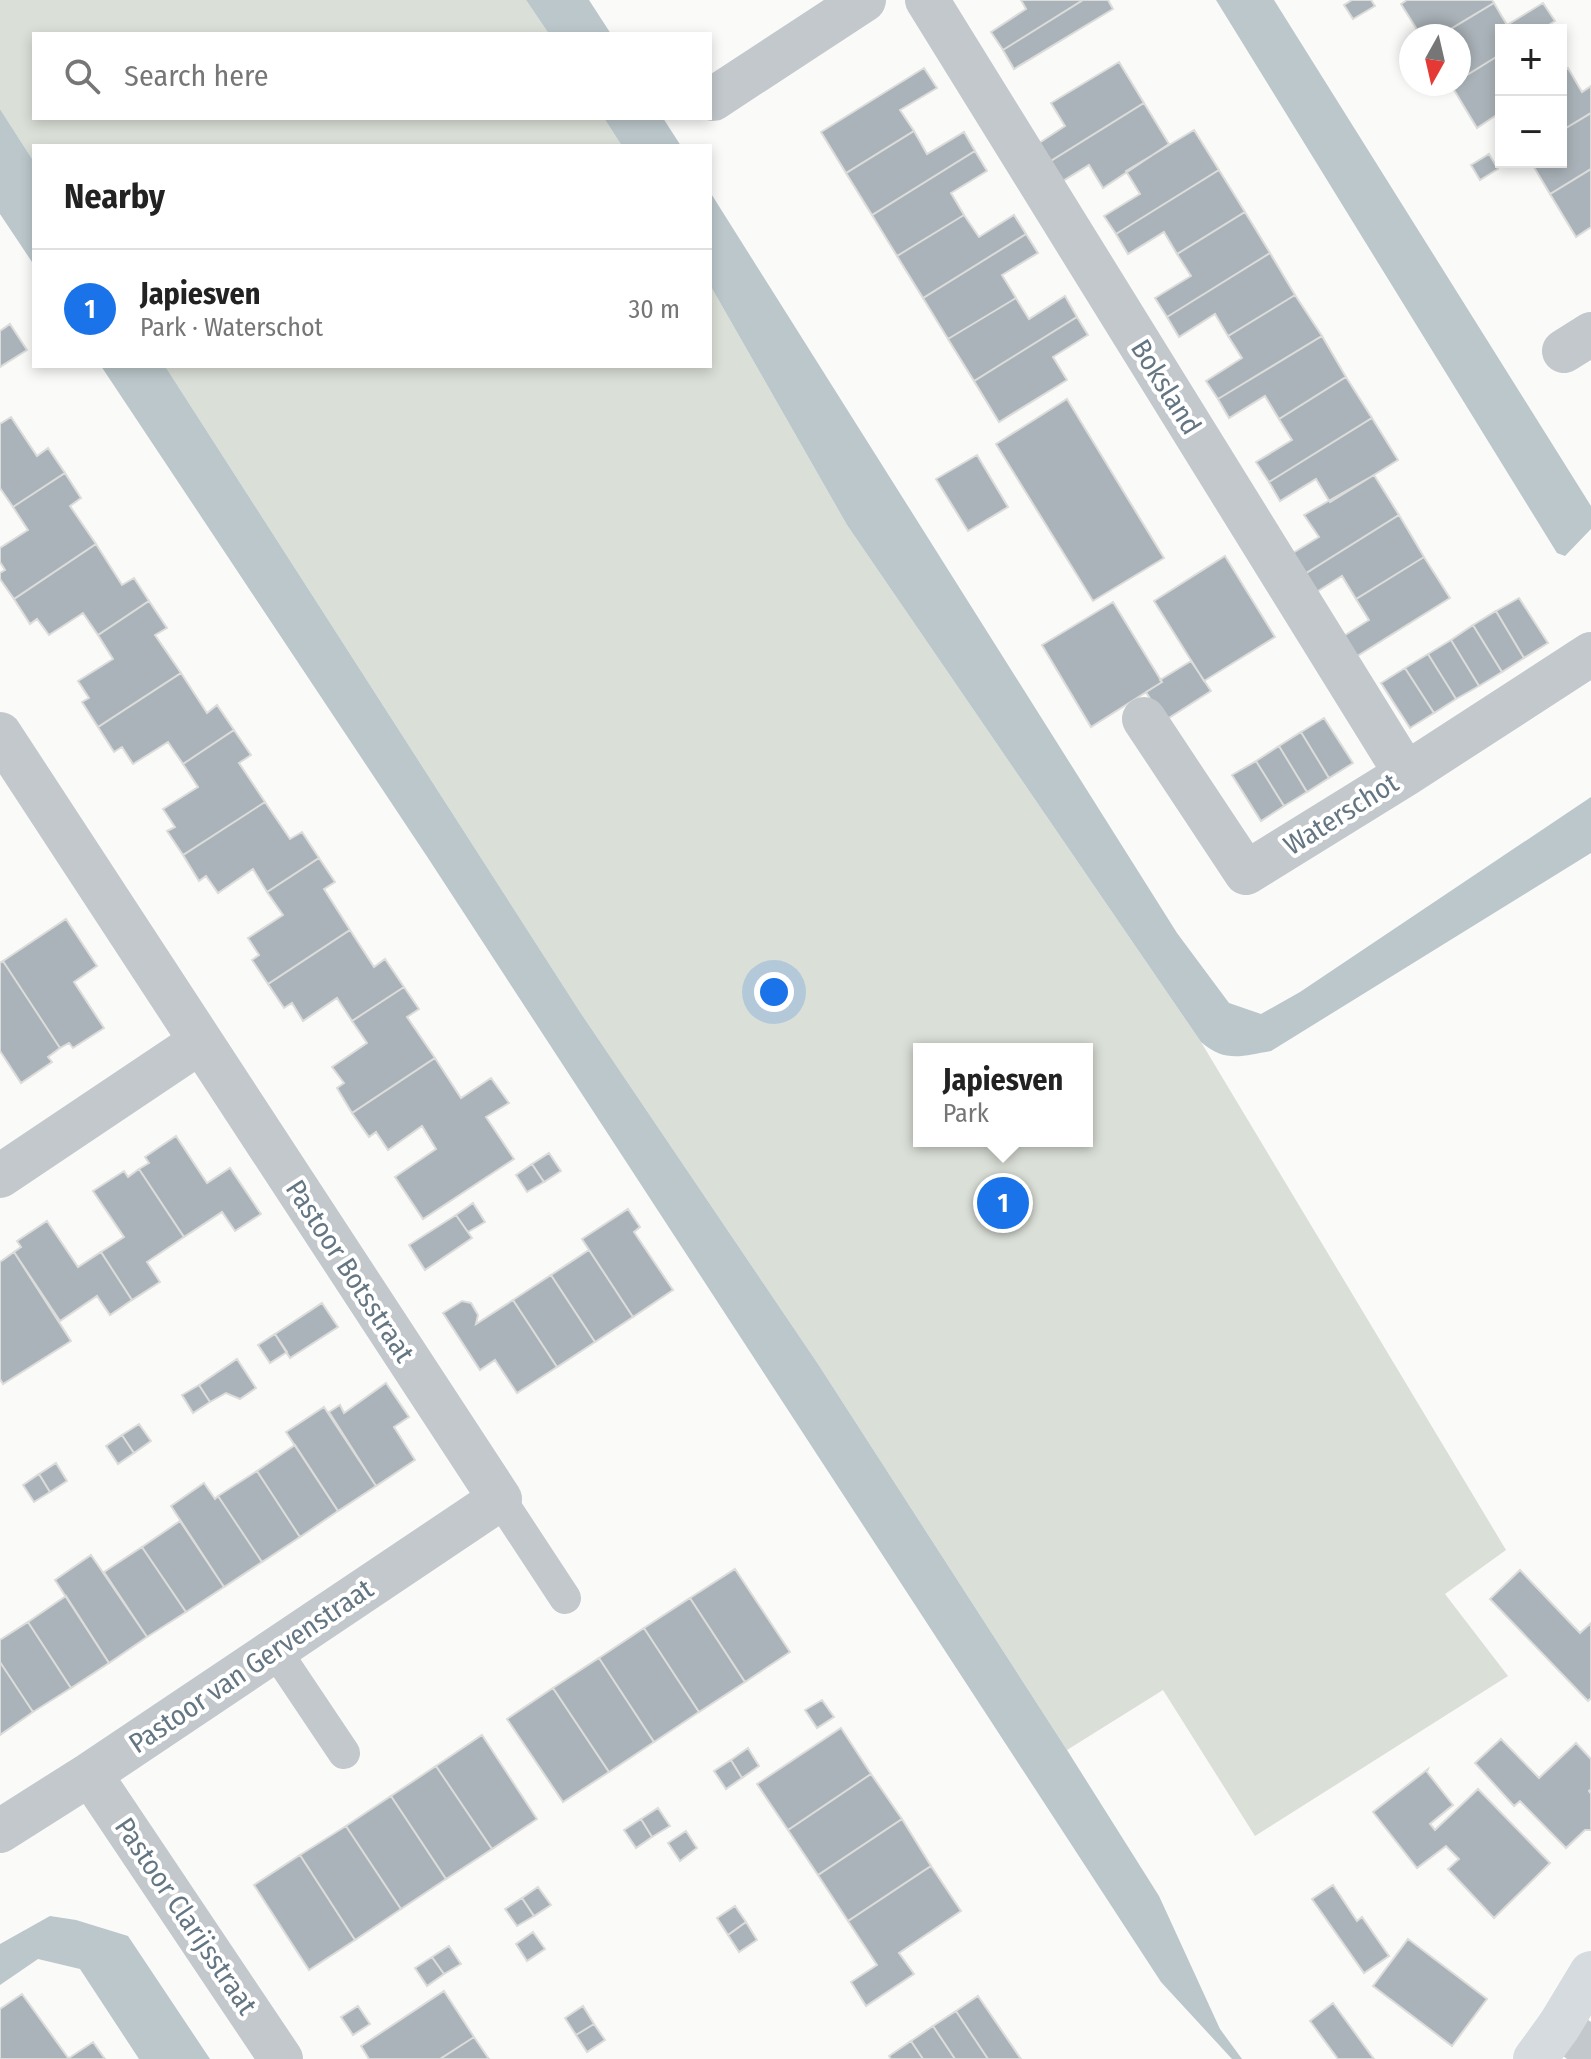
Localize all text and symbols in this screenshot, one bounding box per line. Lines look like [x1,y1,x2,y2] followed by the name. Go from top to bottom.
[1399,24,1471,96] north arrow
[1495,24,1567,168] map controls
[1495,24,1567,96] button: +
[32,32,712,120] search box
[60,54,104,98] icon: search
[124,58,269,94] text: Search here
[1495,96,1567,168] button: −
[64,176,165,217] text: Nearby
[140,276,260,312] text: Japiesven
[85,294,96,325] text: 1
[629,294,680,325] text: 30 m
[140,312,323,343] text: Park · Waterschot
[1124,333,1208,441] street label: Boksland
[1278,766,1405,862] street label: Waterschot
[754,972,794,1012] your location
[913,1043,1093,1147] popup
[943,1062,1063,1098] text: Japiesven
[943,1098,989,1129] text: Park
[977,1173,1029,1233] pin: 1
[279,1174,422,1369] street label: Pastoor Botsstraat
[123,1571,380,1760] street label: Pastoor van Gervenstraat
[108,1811,265,2021] street label: Pastoor Clarijsstraat

